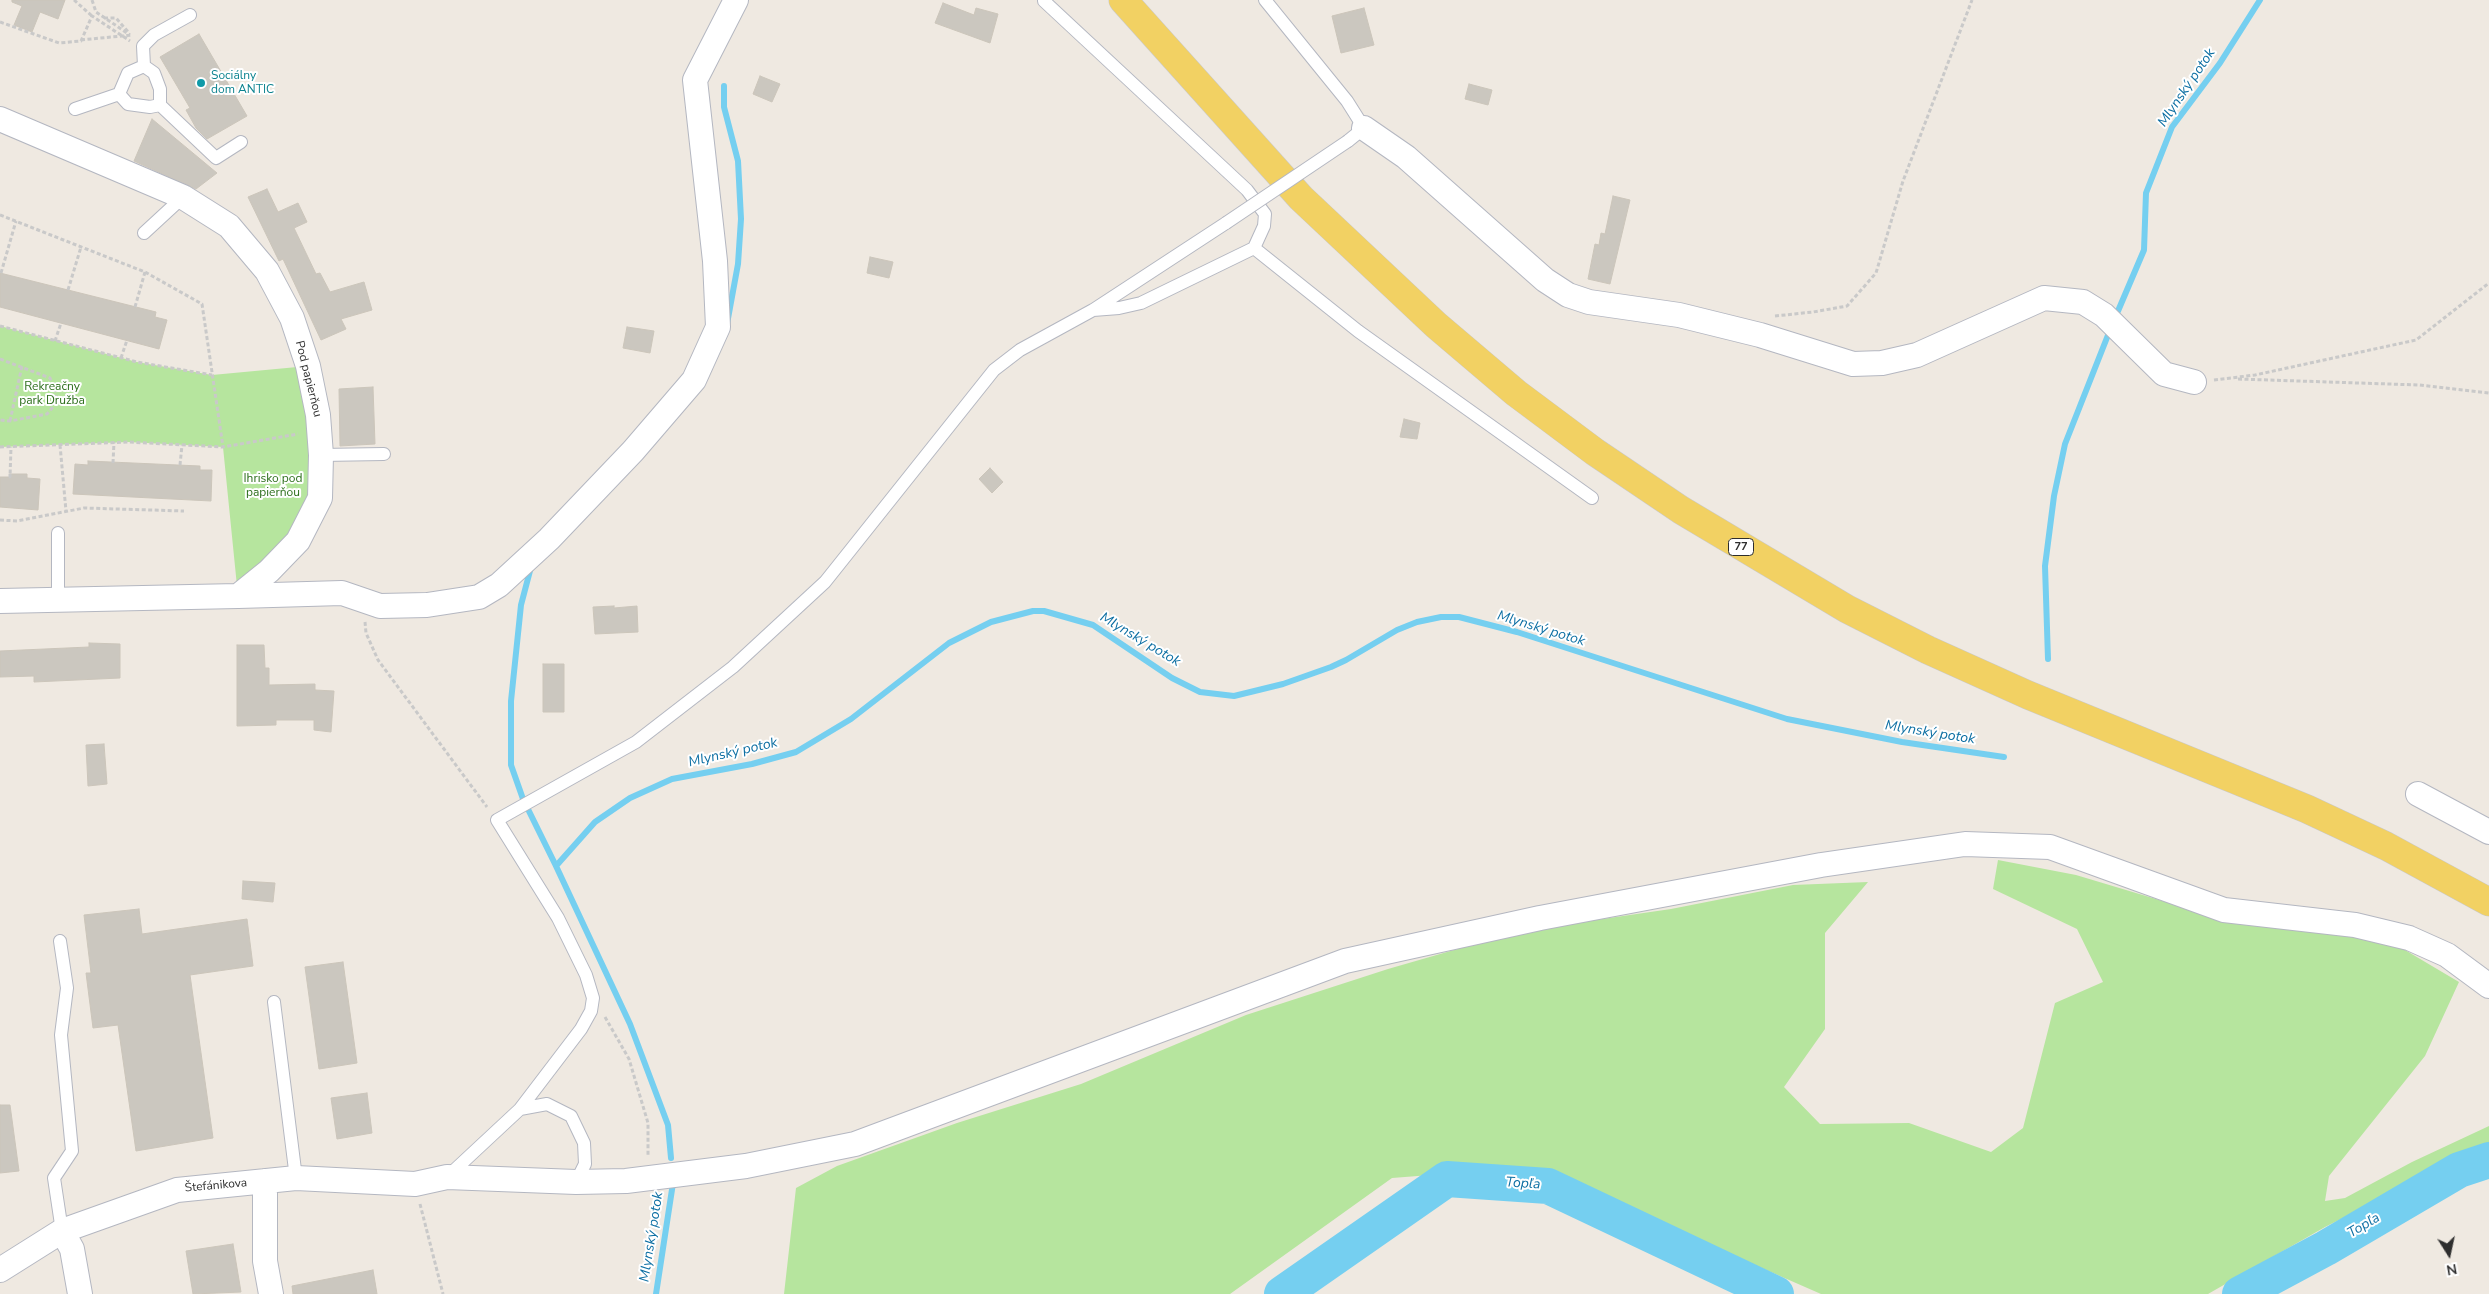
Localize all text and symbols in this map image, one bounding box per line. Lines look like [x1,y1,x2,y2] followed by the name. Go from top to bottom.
[2155,46,2219,130] water label: Mlynský potok
[211,69,274,97] place label: Sociálny dom ANTIC
[195,77,207,89] marker: Sociálny dom ANTIC
[292,339,324,419] street label: Pod papierňou
[19,380,85,408] park label: Rekreačny park Družba
[243,472,303,500] park label: Ihrisko pod papierňou
[1728,538,1754,556] road number: 77
[1495,608,1587,650] water label: Mlynský potok
[1097,609,1183,671] water label: Mlynský potok
[1884,718,1976,748] water label: Mlynský potok
[687,735,779,771] water label: Mlynský potok
[1505,1174,1541,1194] water label: Topľa
[184,1176,248,1196] street label: Štefánikova
[637,1191,667,1283] water label: Mlynský potok
[2345,1210,2383,1242] water label: Topľa
[2424,1229,2474,1279] north arrow
[2445,1259,2459,1280] text: N

